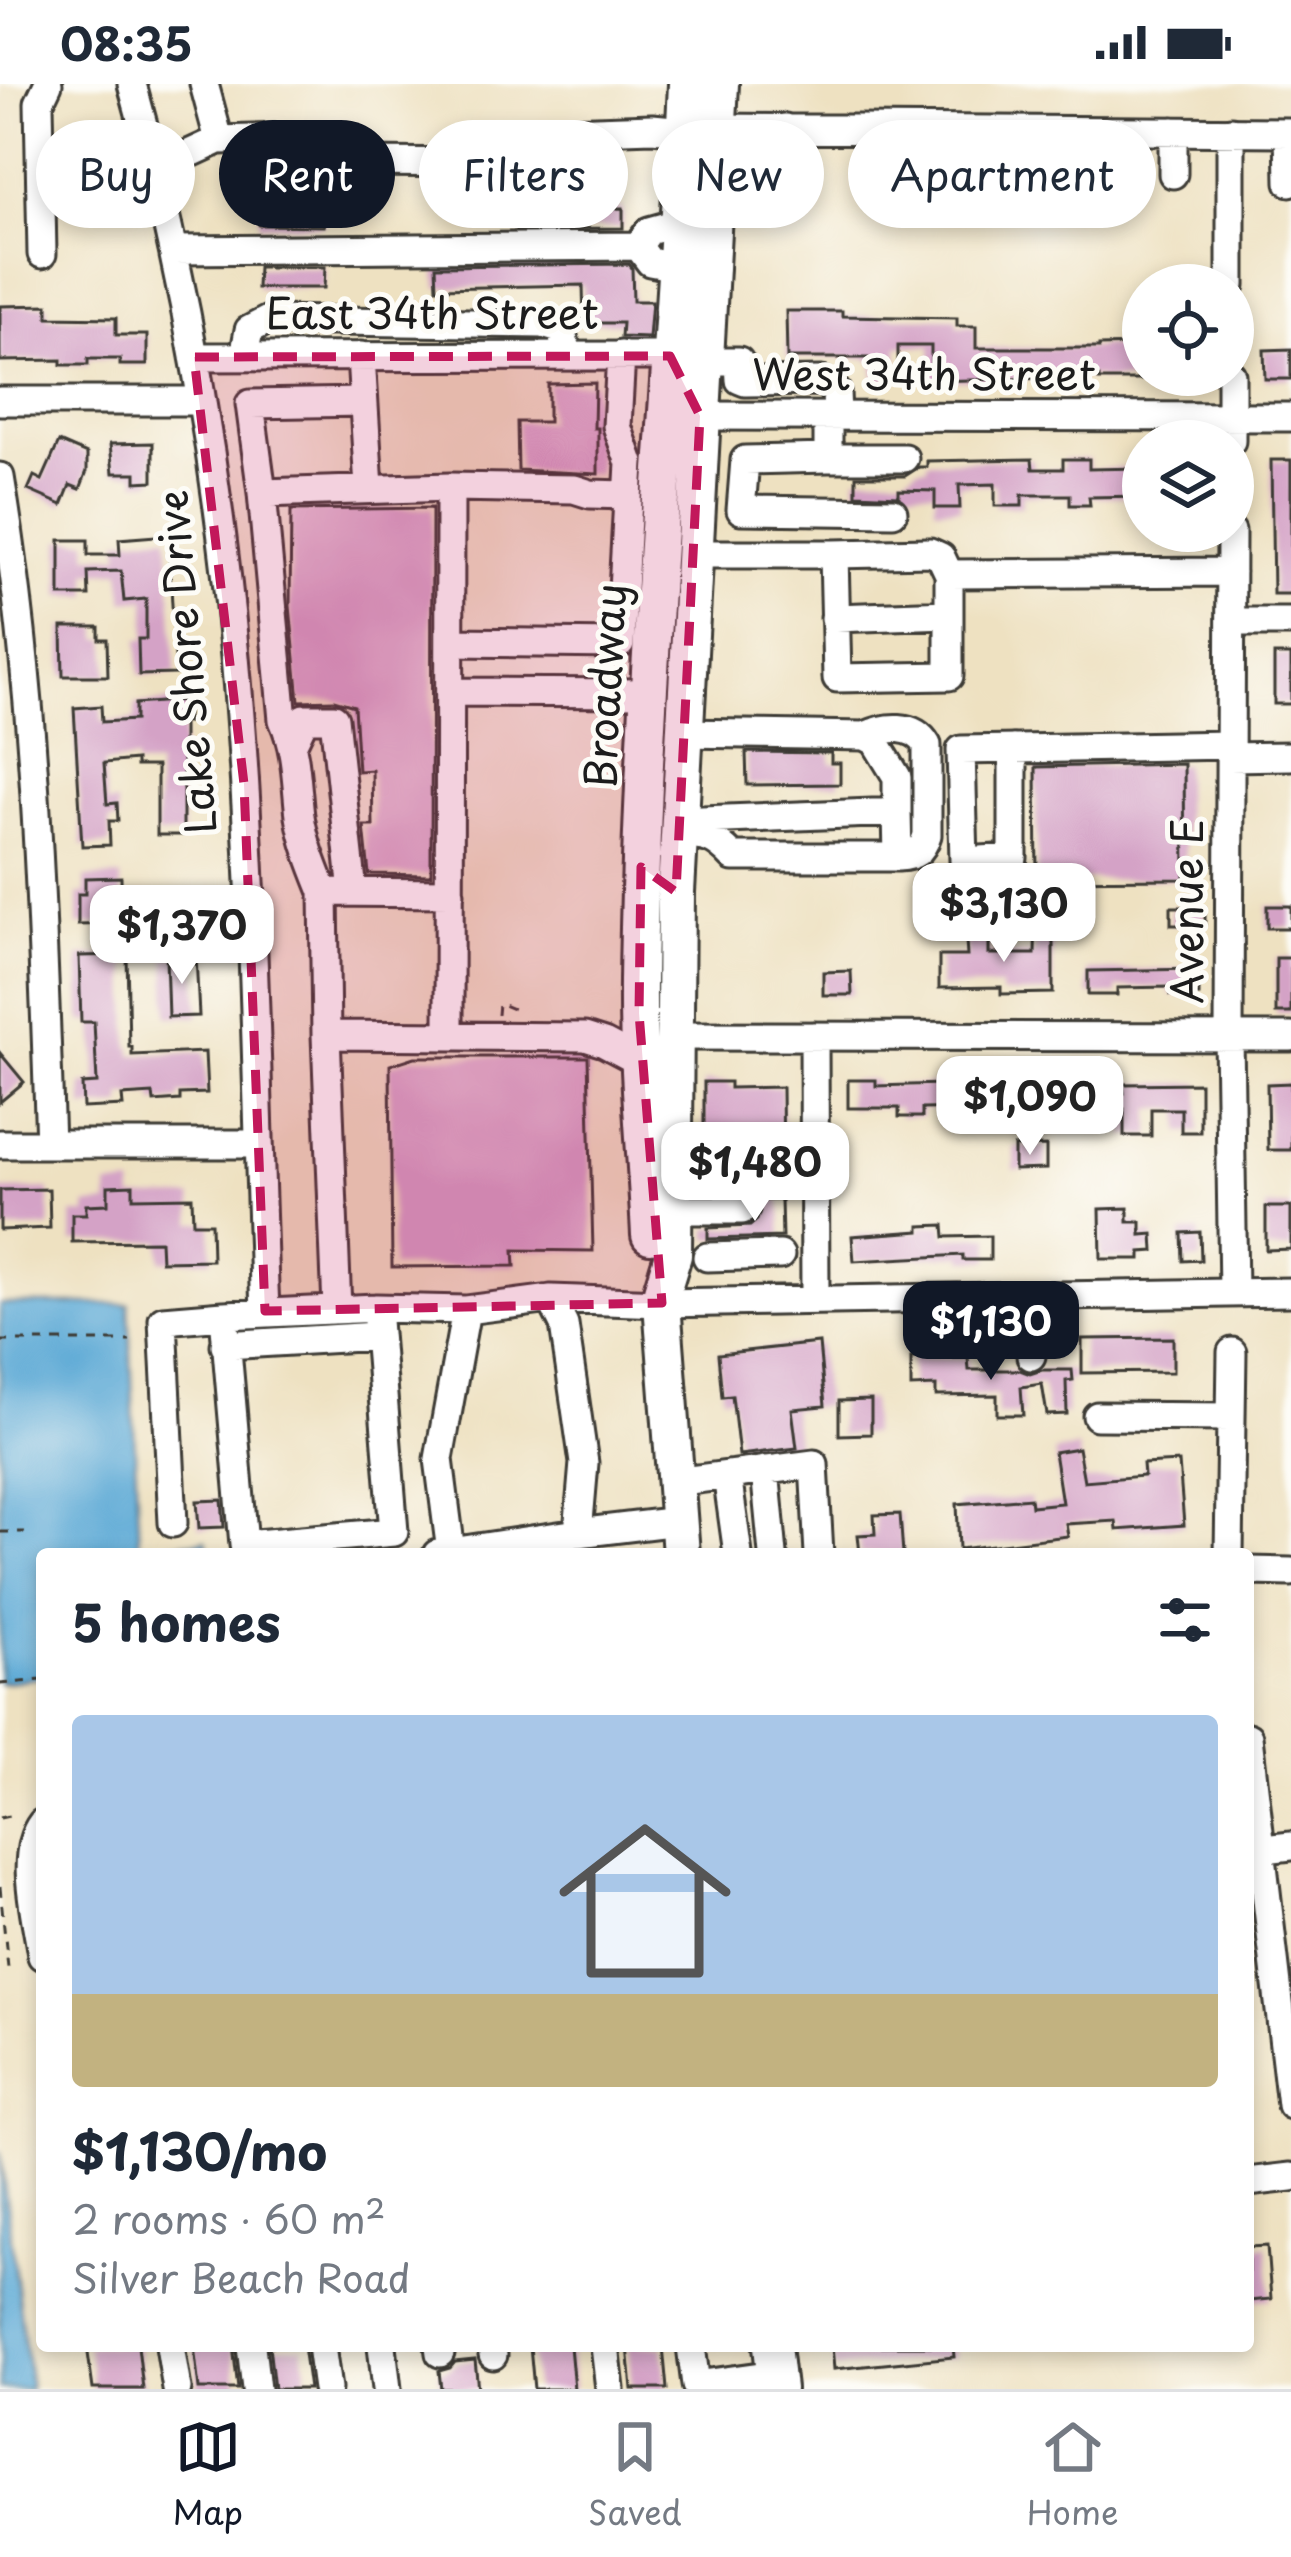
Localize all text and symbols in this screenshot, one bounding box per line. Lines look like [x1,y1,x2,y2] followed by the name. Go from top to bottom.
[60,8,193,76] text: 08:35
[36,120,195,228] chip: Buy
[219,120,395,228] chip: Rent
[419,120,628,228] chip: Filters
[652,120,824,228] chip: New
[848,120,1156,228] chip: Apartment
[1122,264,1254,552] map controls
[1122,264,1254,396] button: locate
[265,280,599,343] street label: East 34th Street
[752,341,1096,404] street label: West 34th Street
[1122,420,1254,552] button: layers
[138,488,231,837] street label: Lake Shore Drive
[567,582,640,790] street label: Broadway
[1154,818,1217,1004] street label: Avenue E
[906,863,1102,965] pin: $3,130
[940,872,1068,931] text: $3,130
[84,885,280,987] pin: $1,370
[117,894,247,953] text: $1,370
[932,1056,1128,1158] pin: $1,090
[963,1065,1097,1124] text: $1,090
[657,1122,853,1224] pin: $1,480
[688,1131,822,1190] text: $1,480
[893,1281,1089,1383] pin: $1,130
[930,1290,1052,1349] text: $1,130
[72,1582,281,1659] text: 5 homes
[1152,1587,1218,1653] icon: filters
[537,1793,753,2009] icon: home
[72,2111,327,2188] text: $1,130/mo
[72,2188,386,2247] text: 2 rooms · 60 m²
[72,2247,410,2306] text: Silver Beach Road
[173,2414,243,2536] tab: Map
[588,2414,682,2536] tab: Saved
[1027,2414,1118,2536] tab: Home

